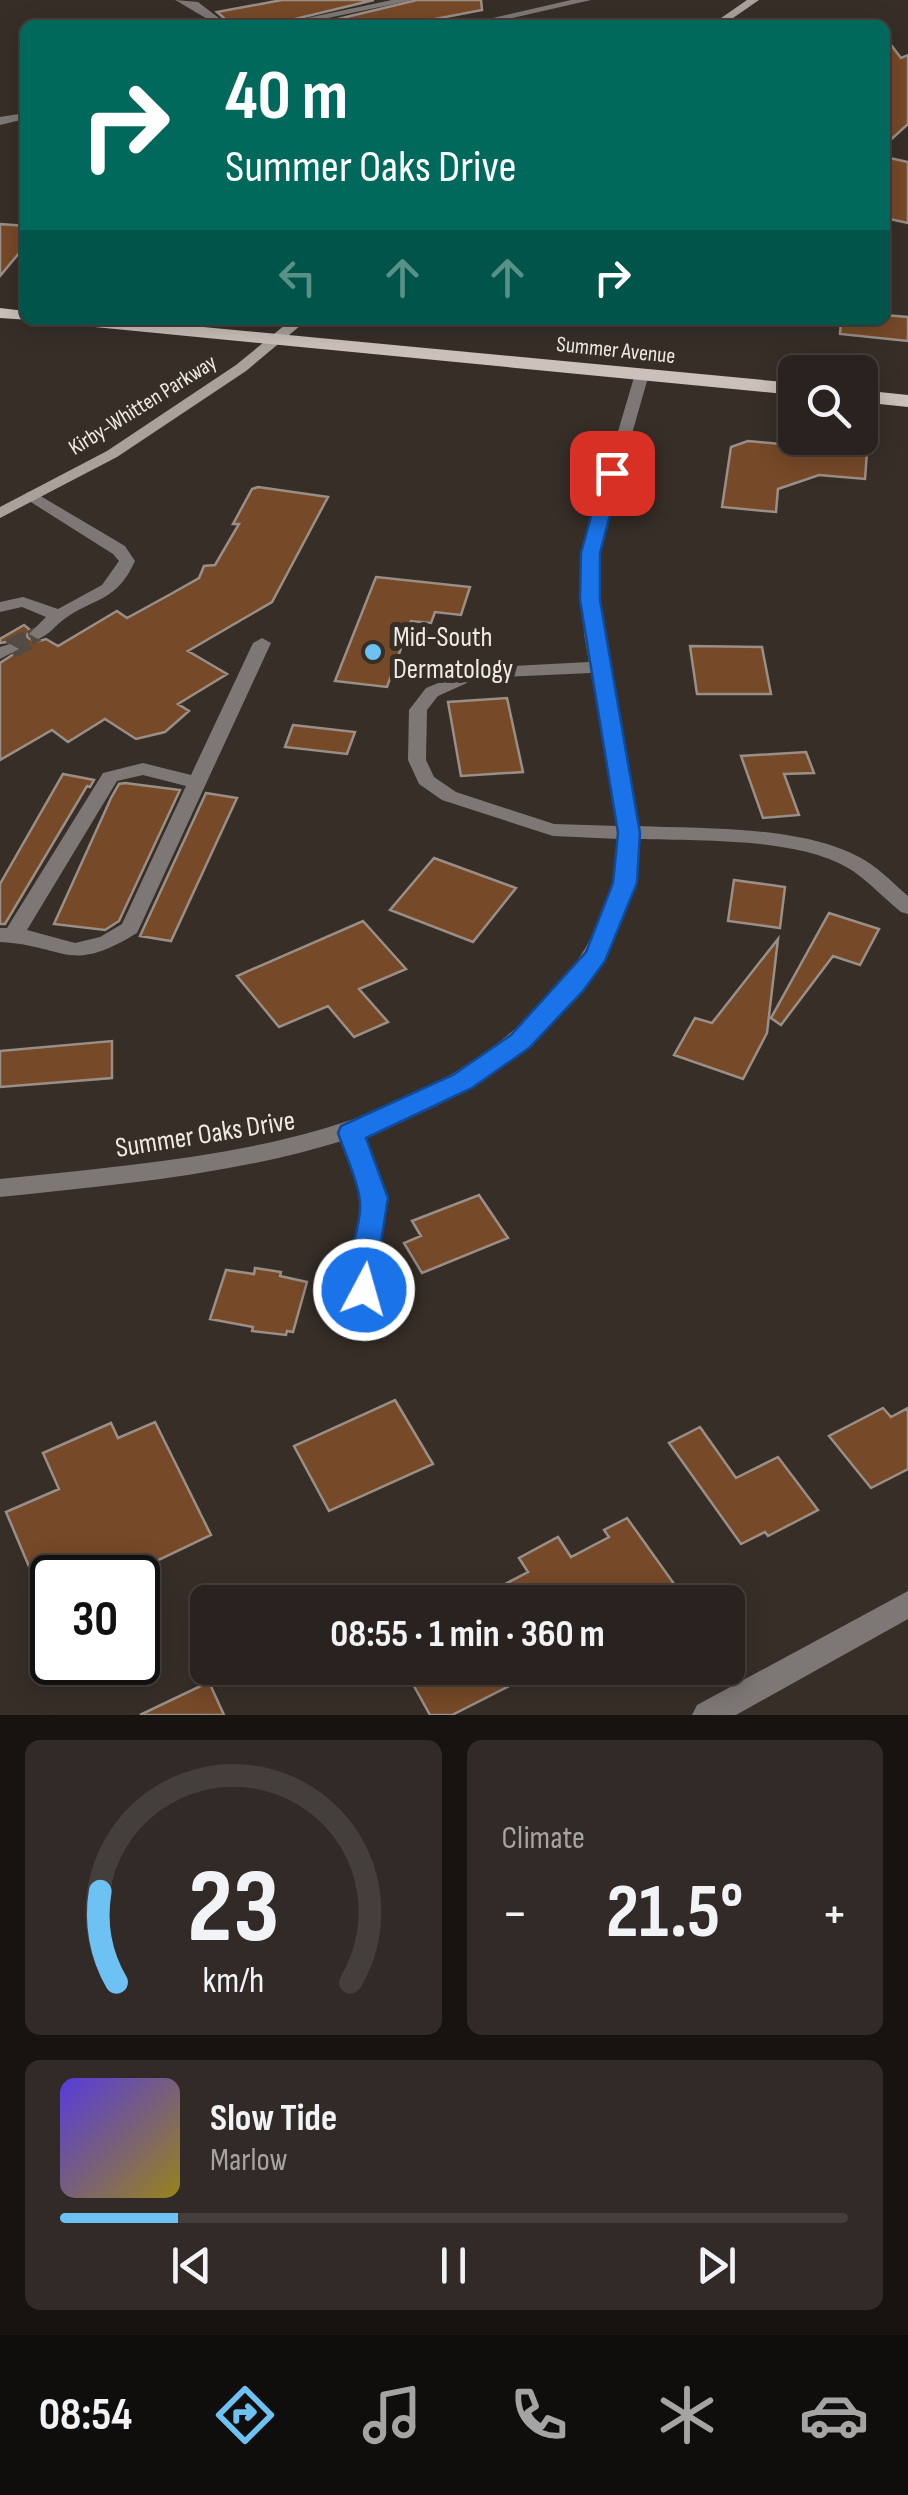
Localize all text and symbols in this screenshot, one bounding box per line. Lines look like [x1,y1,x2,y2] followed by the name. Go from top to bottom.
[225,55,348,139] text: 40 m
[60,60,190,190] icon: right
[225,140,517,195] text: Summer Oaks Drive
[270,250,325,305] icon: left
[375,250,430,305] icon: ahead
[480,250,535,305] icon: ahead
[585,250,640,305] icon: right
[555,331,677,370] street label: Summer Avenue
[64,349,222,462] street label: Kirby-Whitten Parkway
[778,355,878,455] map controls
[778,355,878,455] button: search
[570,431,655,516] pin
[585,446,640,501] icon: arrive
[393,621,513,686] place label: Mid-South Dermatology
[362,641,384,663] marker: Mid-South Dermatology
[113,1104,297,1165] street label: Summer Oaks Drive
[312,1238,416,1342] position arrow
[30,1555,160,1685] speed limit sign: 30
[330,1612,605,1657] text: 08:55 · 1 min · 360 m
[502,1819,585,1858] text: Climate
[187,1846,279,1971] text: 23
[606,1868,744,1959] text: 21.5°
[502,1881,528,1948] text: −
[821,1881,848,1948] text: +
[202,1960,264,2003] text: km/h
[210,2096,337,2141] text: Slow Tide
[210,2141,288,2180] text: Marlow
[164,2238,219,2293] icon: previous
[426,2238,481,2293] icon: pause
[689,2238,744,2293] icon: next
[210,2380,280,2450] icon: directions
[357,2380,427,2450] icon: music
[504,2380,574,2450] icon: phone
[652,2380,722,2450] icon: climate
[799,2380,869,2450] icon: car
[39,2388,132,2443] text: 08:54

